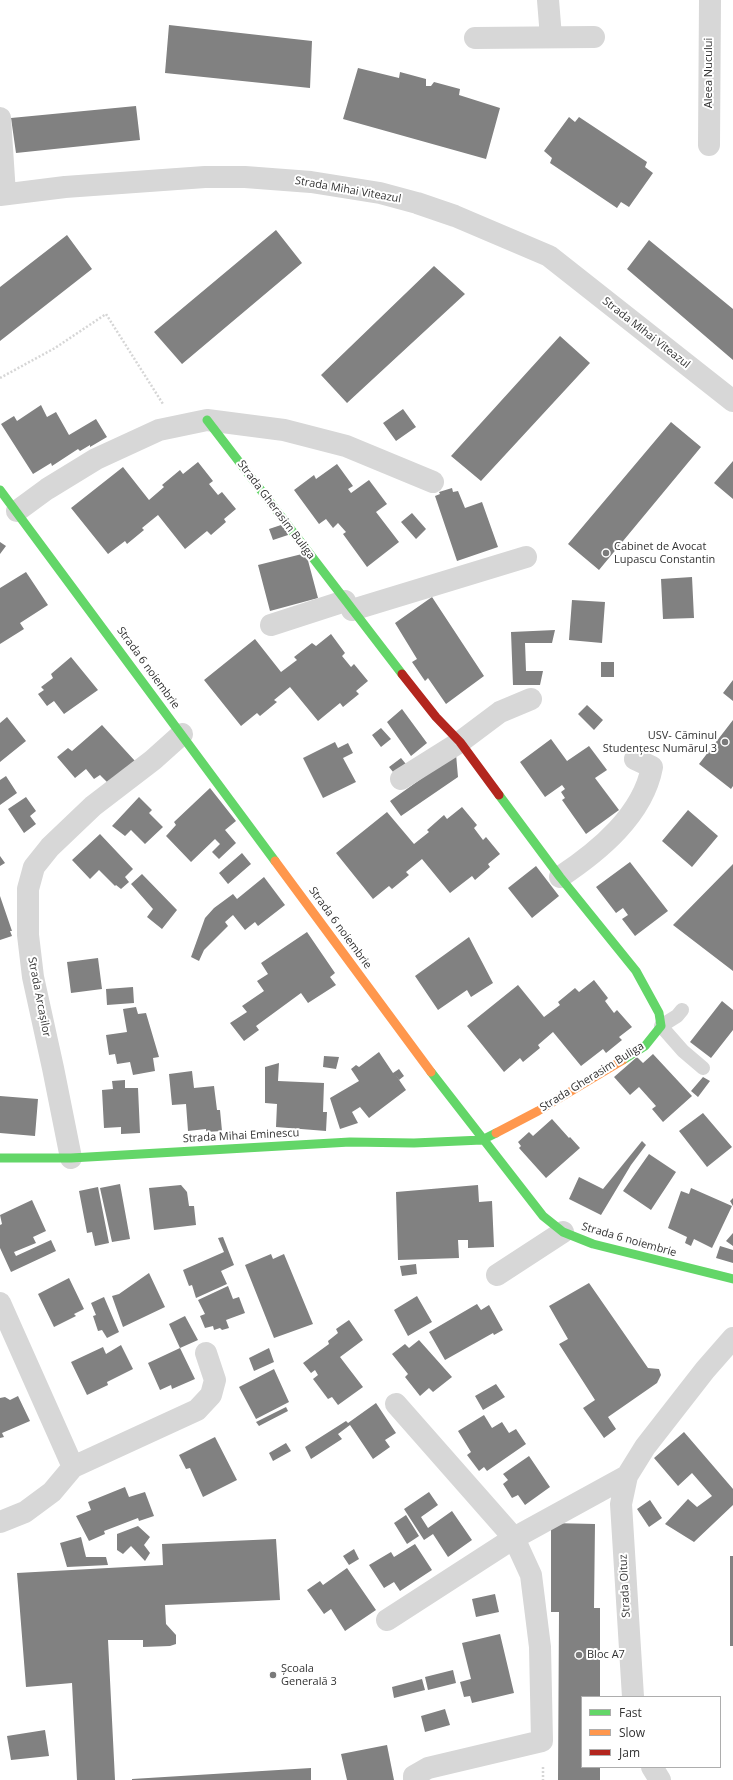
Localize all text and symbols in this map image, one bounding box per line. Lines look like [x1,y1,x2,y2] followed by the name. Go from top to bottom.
[702,38,716,108] street label: Aleea Nucului
[294,174,402,206] street label: Strada Mihai Viteazul
[600,295,692,371] street label: Strada Mihai Viteazul
[235,458,317,562] street label: Strada Gherasim Buliga
[614,540,715,566] place label: Cabinet de Avocat Lupascu Constantin
[601,548,611,558] marker: Cabinet de Avocat Lupascu Constantin
[114,624,182,712] street label: Strada 6 noiembrie
[603,729,717,755] place label: USV- Căminul Studențesc Numărul 3
[720,737,730,747] marker: USV- Căminul Studențesc Numărul 3
[306,884,374,972] street label: Strada 6 noiembrie
[25,956,53,1038] street label: Strada Arcașilor
[537,1040,647,1114] street label: Strada Gherasim Buliga
[182,1126,300,1146] street label: Strada Mihai Eminescu
[580,1220,678,1260] street label: Strada 6 noiembrie
[617,1554,633,1618] street label: Strada Oituz
[587,1648,625,1662] place label: Bloc A7
[574,1650,584,1660] marker: Bloc A7
[281,1662,337,1688] place label: Școala Generală 3
[268,1670,278,1680] marker: Școala Generală 3
[581,1696,721,1768] legend
[619,1704,642,1721] text: Fast
[619,1724,645,1741] text: Slow
[619,1744,640,1761] text: Jam

